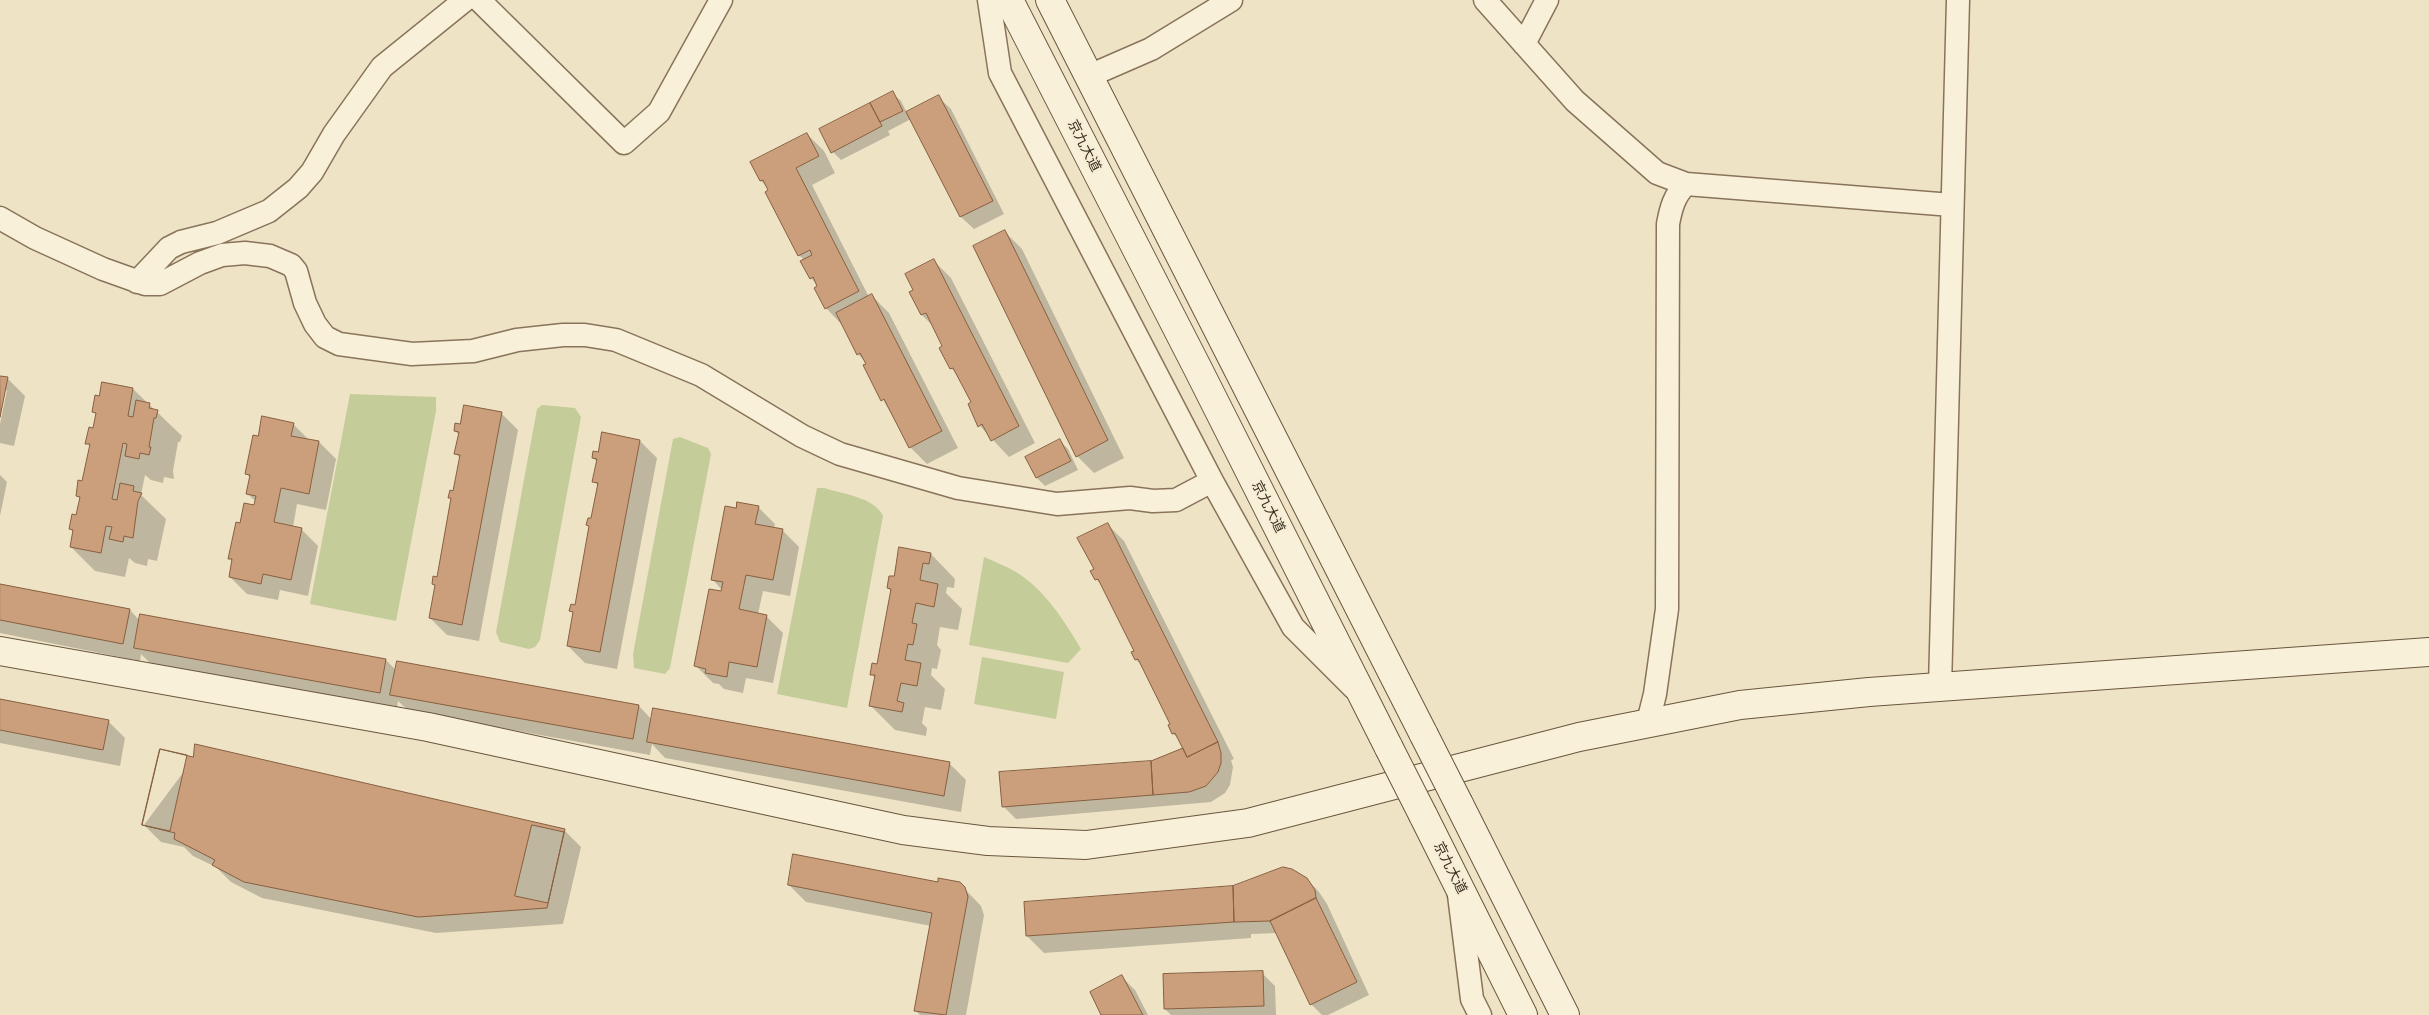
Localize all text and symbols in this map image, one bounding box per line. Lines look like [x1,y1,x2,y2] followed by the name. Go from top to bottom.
[1064,117,1104,175] street label: 京九大道
[1248,478,1288,536] street label: 京九大道
[1430,839,1470,897] street label: 京九大道

